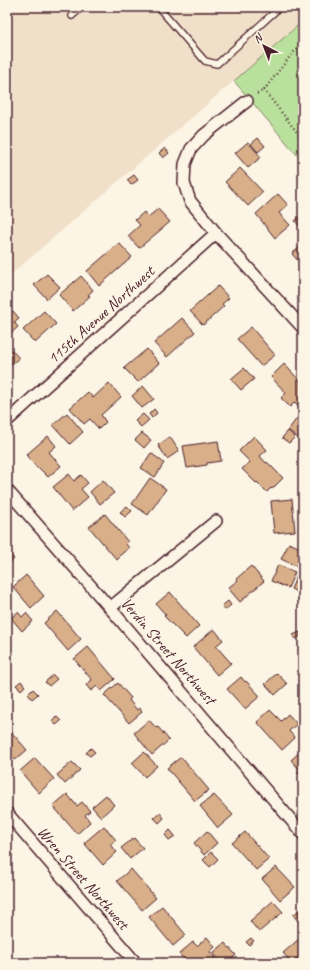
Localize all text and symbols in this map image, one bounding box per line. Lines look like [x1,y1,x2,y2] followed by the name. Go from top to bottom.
[244,26,284,66] north arrow
[250,30,266,46] text: N
[44,261,160,368] street label: 115th Avenue Northwest
[116,593,222,711] street label: Verdin Street Northwest
[33,822,134,935] street label: Wren Street Northwest

